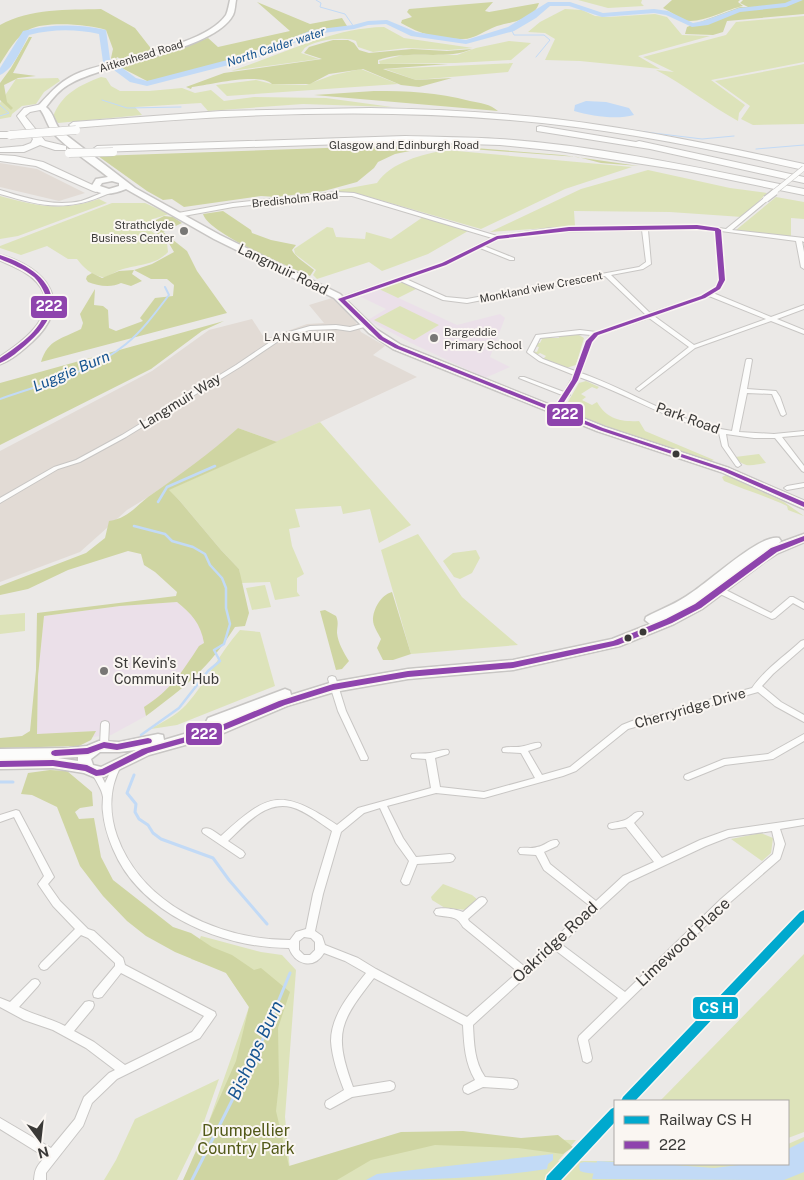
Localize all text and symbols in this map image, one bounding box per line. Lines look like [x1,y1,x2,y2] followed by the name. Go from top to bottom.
[225,24,327,69] water label: North Calder water
[98,38,184,74] street label: Aitkenhead Road
[329,139,479,151] street label: Glasgow and Edinburgh Road
[251,188,339,210] street label: Bredisholm Road
[91,219,174,244] place label: Strathclyde Business Center
[178,225,190,237] marker: Strathclyde Business Center
[235,240,331,298] street label: Langmuir Road
[478,269,604,305] street label: Monkland view Crescent
[30,295,68,319] line badge: 222
[36,298,62,314] text: 222
[444,326,522,351] place label: Bargeddie Primary School
[264,330,336,344] district label: LANGMUIR
[428,332,440,344] marker: Bargeddie Primary School
[30,347,112,395] water label: Luggie Burn
[137,369,224,432] street label: Langmuir Way
[654,399,722,437] street label: Park Road
[546,403,584,427] line badge: 222
[552,406,578,422] text: 222
[671,449,681,459] unlabelled marker
[638,627,648,637] unlabelled marker
[623,633,633,643] unlabelled marker
[114,655,219,687] place label: St Kevin's Community Hub
[98,665,110,677] marker: St Kevin's Community Hub
[633,684,747,732] street label: Cherryridge Drive
[185,722,223,746] line badge: 222
[191,726,217,742] text: 222
[632,894,734,990] street label: Limewood Place
[508,898,602,986] street label: Oakridge Road
[692,996,739,1020] line badge: CS H
[223,997,287,1103] water label: Bishops Burn
[699,1000,733,1016] text: CS H
[614,1100,789,1165] legend
[659,1111,752,1128] text: Railway CS H
[15,1115,65,1165] north arrow
[197,1121,295,1158] park label: Drumpellier Country Park
[659,1136,686,1153] text: 222
[36,1143,51,1162] text: N

